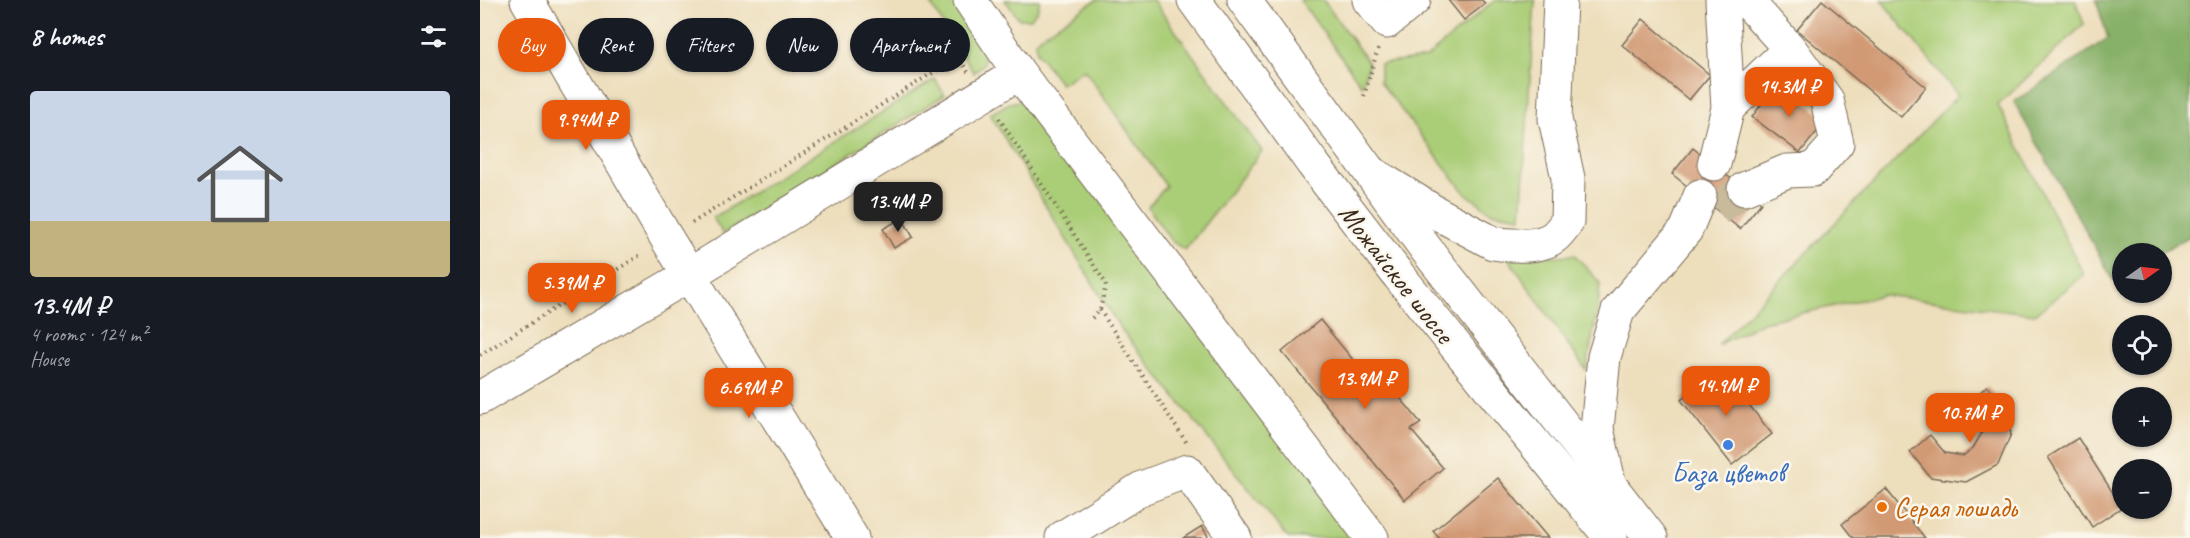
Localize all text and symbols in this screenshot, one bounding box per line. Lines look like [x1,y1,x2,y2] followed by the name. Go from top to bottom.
[498,18,566,72] chip: Buy
[578,18,654,72] chip: Rent
[666,18,754,72] chip: Filters
[766,18,838,72] chip: New
[850,18,970,72] chip: Apartment
[30,20,103,53] text: 8 homes
[417,20,450,53] icon: filters
[1734,67,1844,118] pin: 14.3M ₽
[1759,74,1819,99] text: 14.3M ₽
[531,100,641,151] pin: 9.94M ₽
[556,107,616,132] text: 9.94M ₽
[186,130,294,238] icon: home
[843,182,953,233] pin: 13.4M ₽
[868,189,928,214] text: 13.4M ₽
[1331,196,1463,352] street label: Можайское шоссе
[2112,243,2172,303] north arrow
[2112,243,2172,519] map controls
[517,263,627,314] pin: 5.39M ₽
[542,270,602,295] text: 5.39M ₽
[30,289,109,322] text: 13.4M ₽
[2112,315,2172,375] button: locate
[30,322,147,347] text: 4 rooms · 124 m²
[30,347,69,372] text: House
[1310,359,1420,410] pin: 13.9M ₽
[1335,366,1395,391] text: 13.9M ₽
[1671,366,1781,417] pin: 14.9M ₽
[694,368,804,419] pin: 6.69M ₽
[1696,373,1756,398] text: 14.9M ₽
[718,375,780,400] text: 6.69M ₽
[2112,387,2172,447] button: +
[1915,393,2025,444] pin: 10.7M ₽
[1940,400,2000,425] text: 10.7M ₽
[1721,438,1735,452] marker: База цветов
[1671,455,1790,491] place label: База цветов
[2112,459,2172,519] button: −
[1894,490,2019,525] place label: Серая лошадь
[1875,500,1889,514] marker: Серая лошадь

